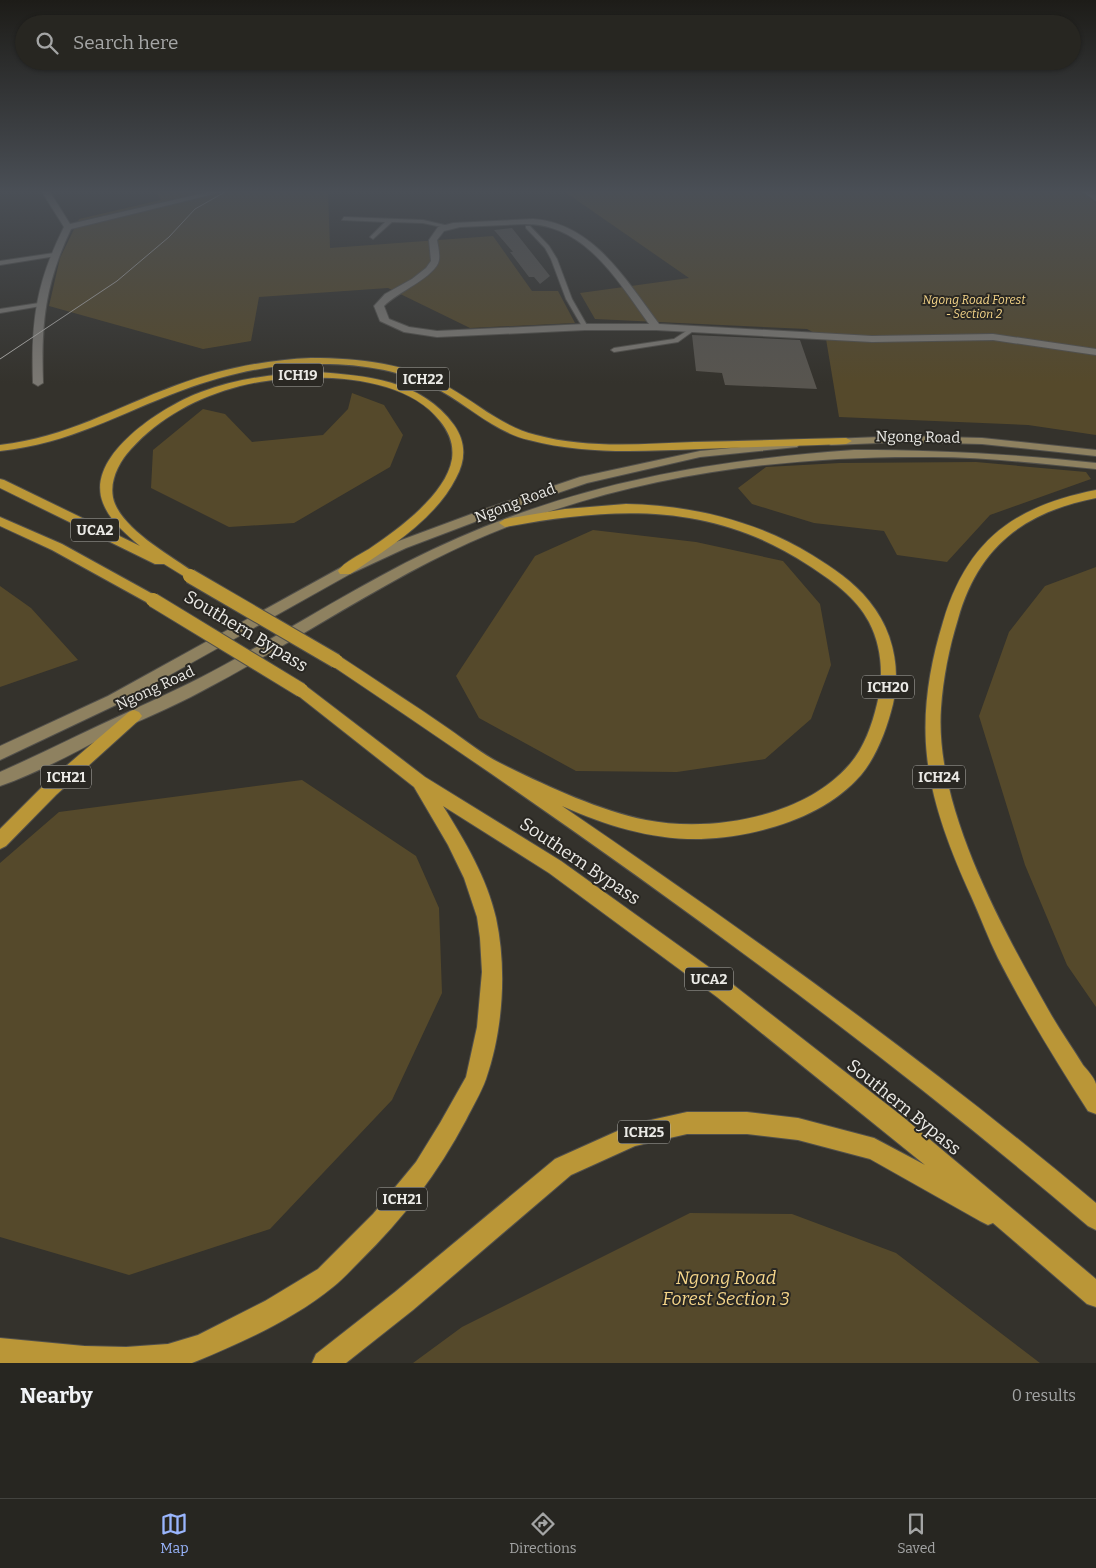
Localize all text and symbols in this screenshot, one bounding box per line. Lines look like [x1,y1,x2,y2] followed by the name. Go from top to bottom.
[15,15,1081,70] search box
[33,29,61,57] icon: search
[73,31,178,54] text: Search here
[923,293,1026,321] park label: Ngong Road Forest - Section 2
[273,364,323,386] road number: ICH19
[397,368,449,390] road number: ICH22
[876,427,961,447] street label: Ngong Road
[472,479,558,527] street label: Ngong Road
[71,518,119,542] road number: UCA2
[180,585,312,677] street label: Southern Bypass
[113,662,197,714] street label: Ngong Road
[862,676,914,699] road number: ICH20
[41,766,91,789] road number: ICH21
[913,766,965,789] road number: ICH24
[516,813,644,909] street label: Southern Bypass
[685,968,733,991] road number: UCA2
[842,1054,966,1160] street label: Southern Bypass
[618,1120,670,1144] road number: ICH25
[377,1188,427,1210] road number: ICH21
[662,1267,790,1310] park label: Ngong Road Forest Section 3
[20,1383,93,1409] text: Nearby
[1012,1386,1076,1405] text: 0 results
[160,1510,189,1557] tab: Map
[509,1510,577,1557] tab: Directions
[897,1510,936,1557] tab: Saved

